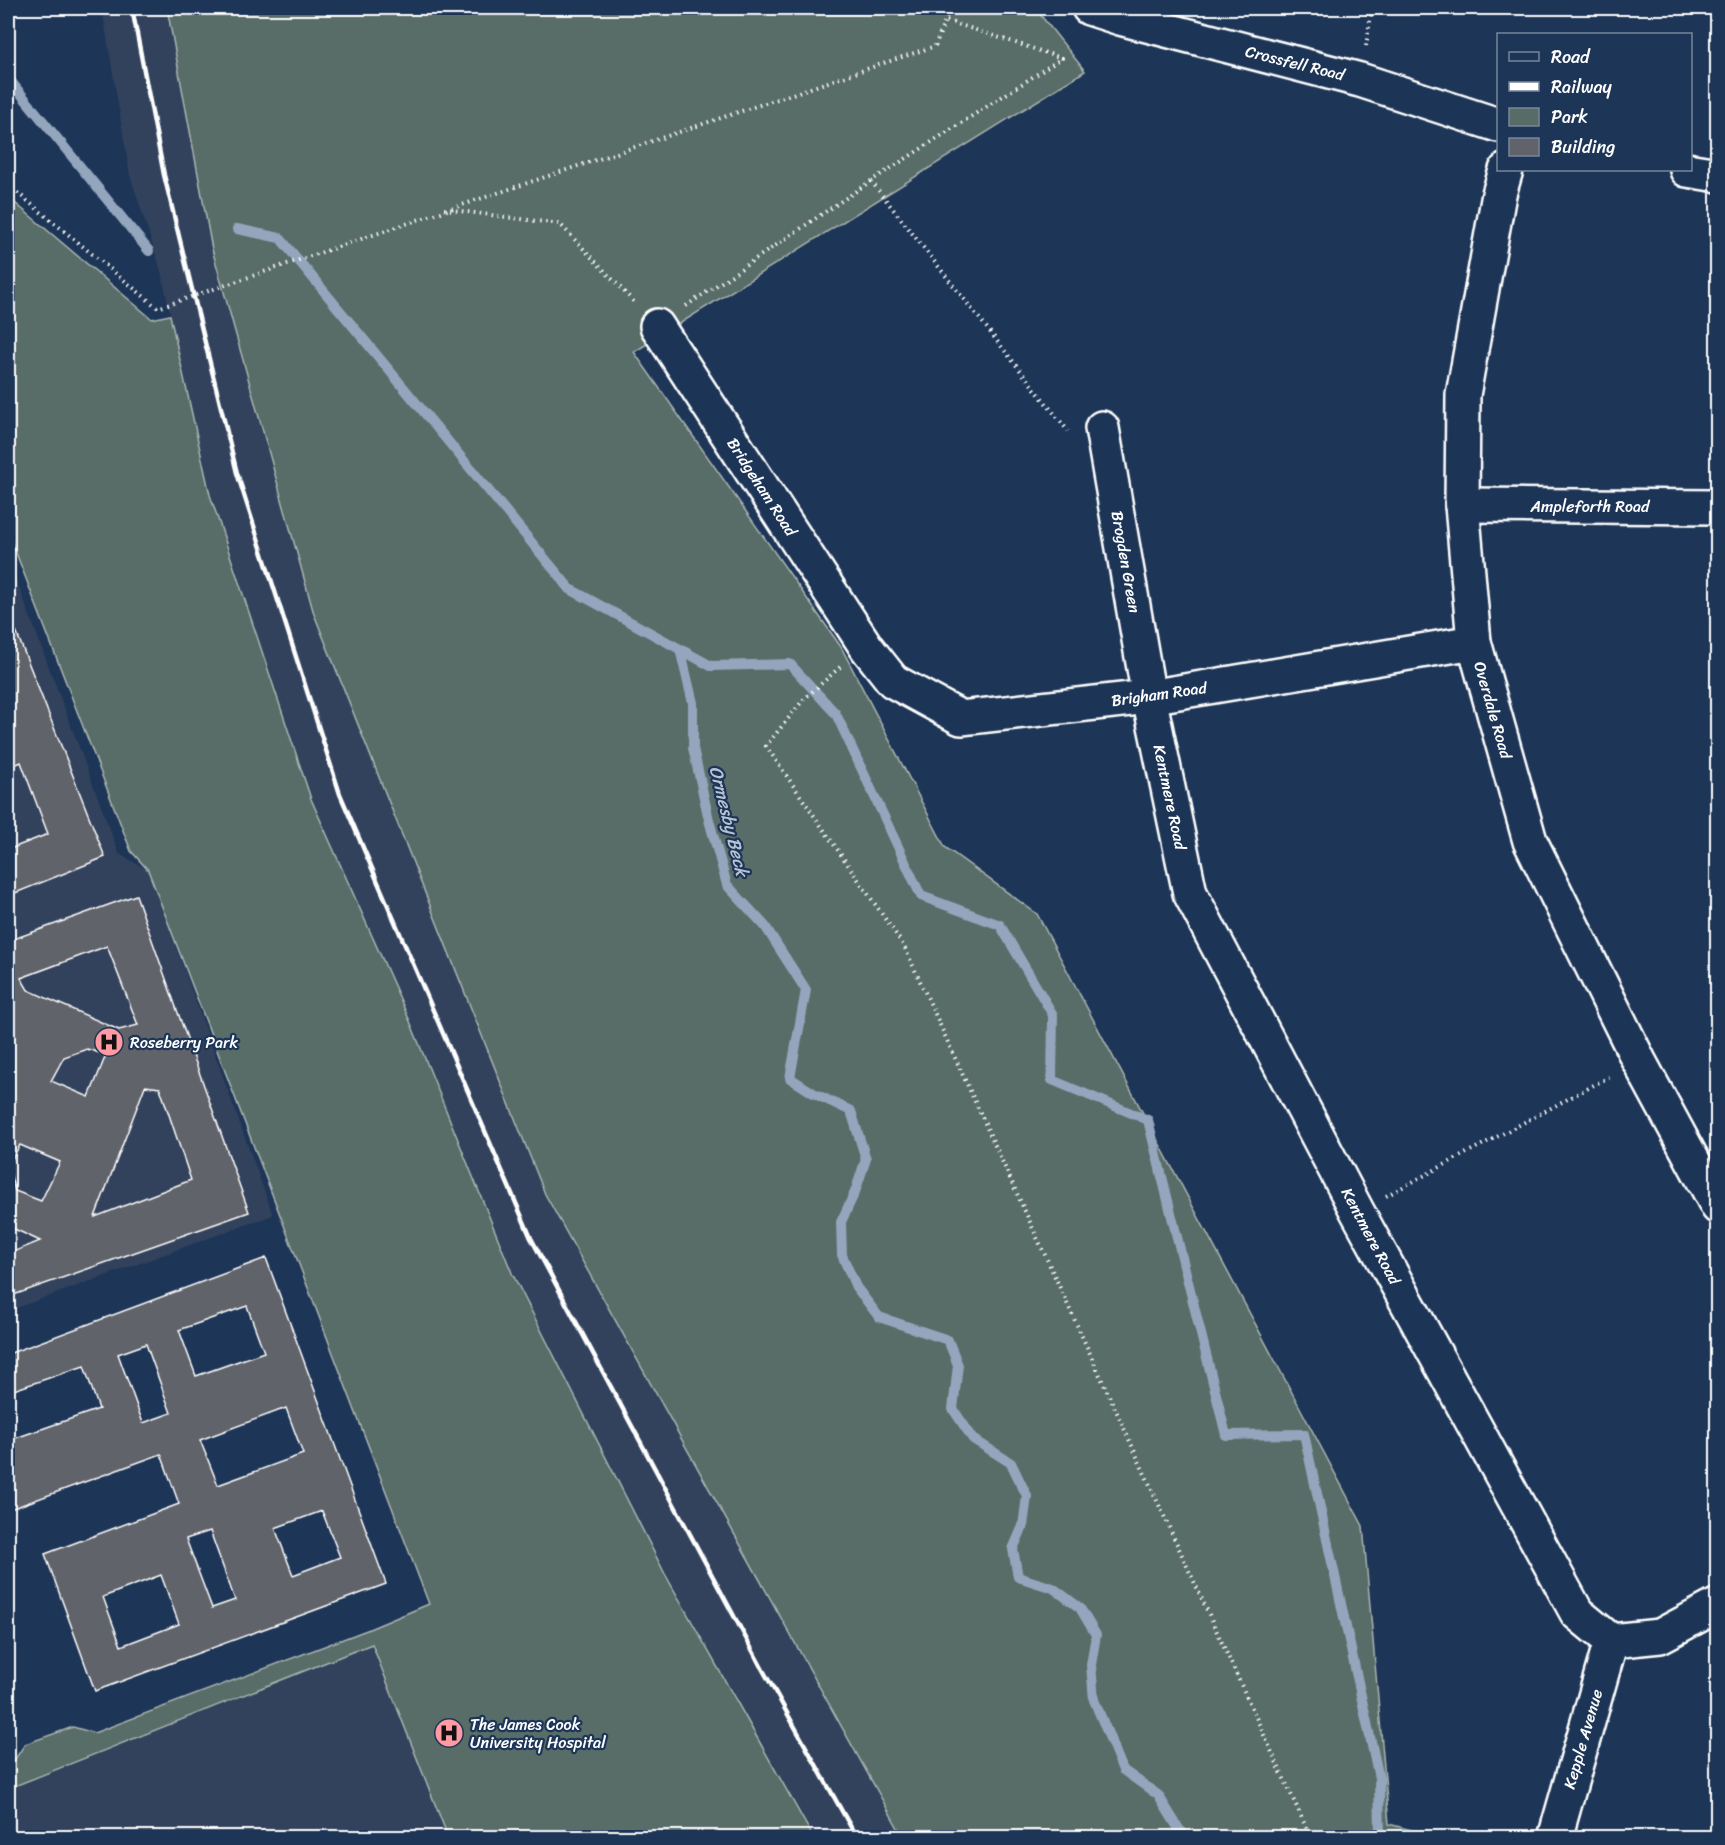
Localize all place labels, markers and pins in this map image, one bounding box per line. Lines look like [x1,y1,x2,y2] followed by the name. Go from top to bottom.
[93,1026,125,1058] hospital icon: Roseberry Park
[130,1028,239,1057] place label: Roseberry Park
[470,1710,606,1757] place label: The James Cook University Hospital
[433,1717,465,1749] hospital icon: The James Cook University Hospital

